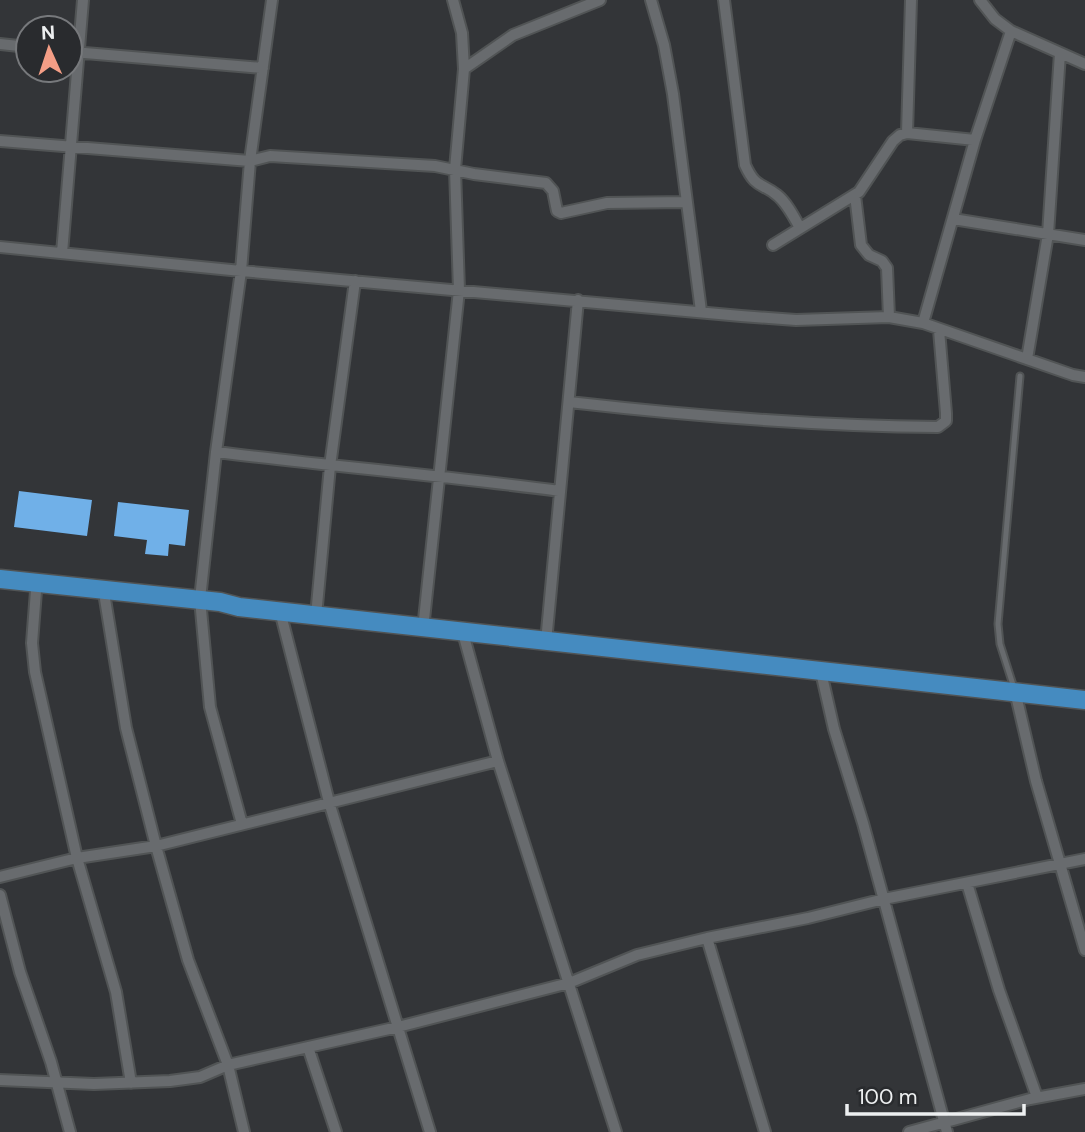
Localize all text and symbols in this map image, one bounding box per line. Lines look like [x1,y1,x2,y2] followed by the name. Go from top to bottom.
[14,14,84,84] north arrow
[41,20,56,45] text: N
[847,1072,1024,1116] scale bar
[858,1083,918,1111] text: 100 m

